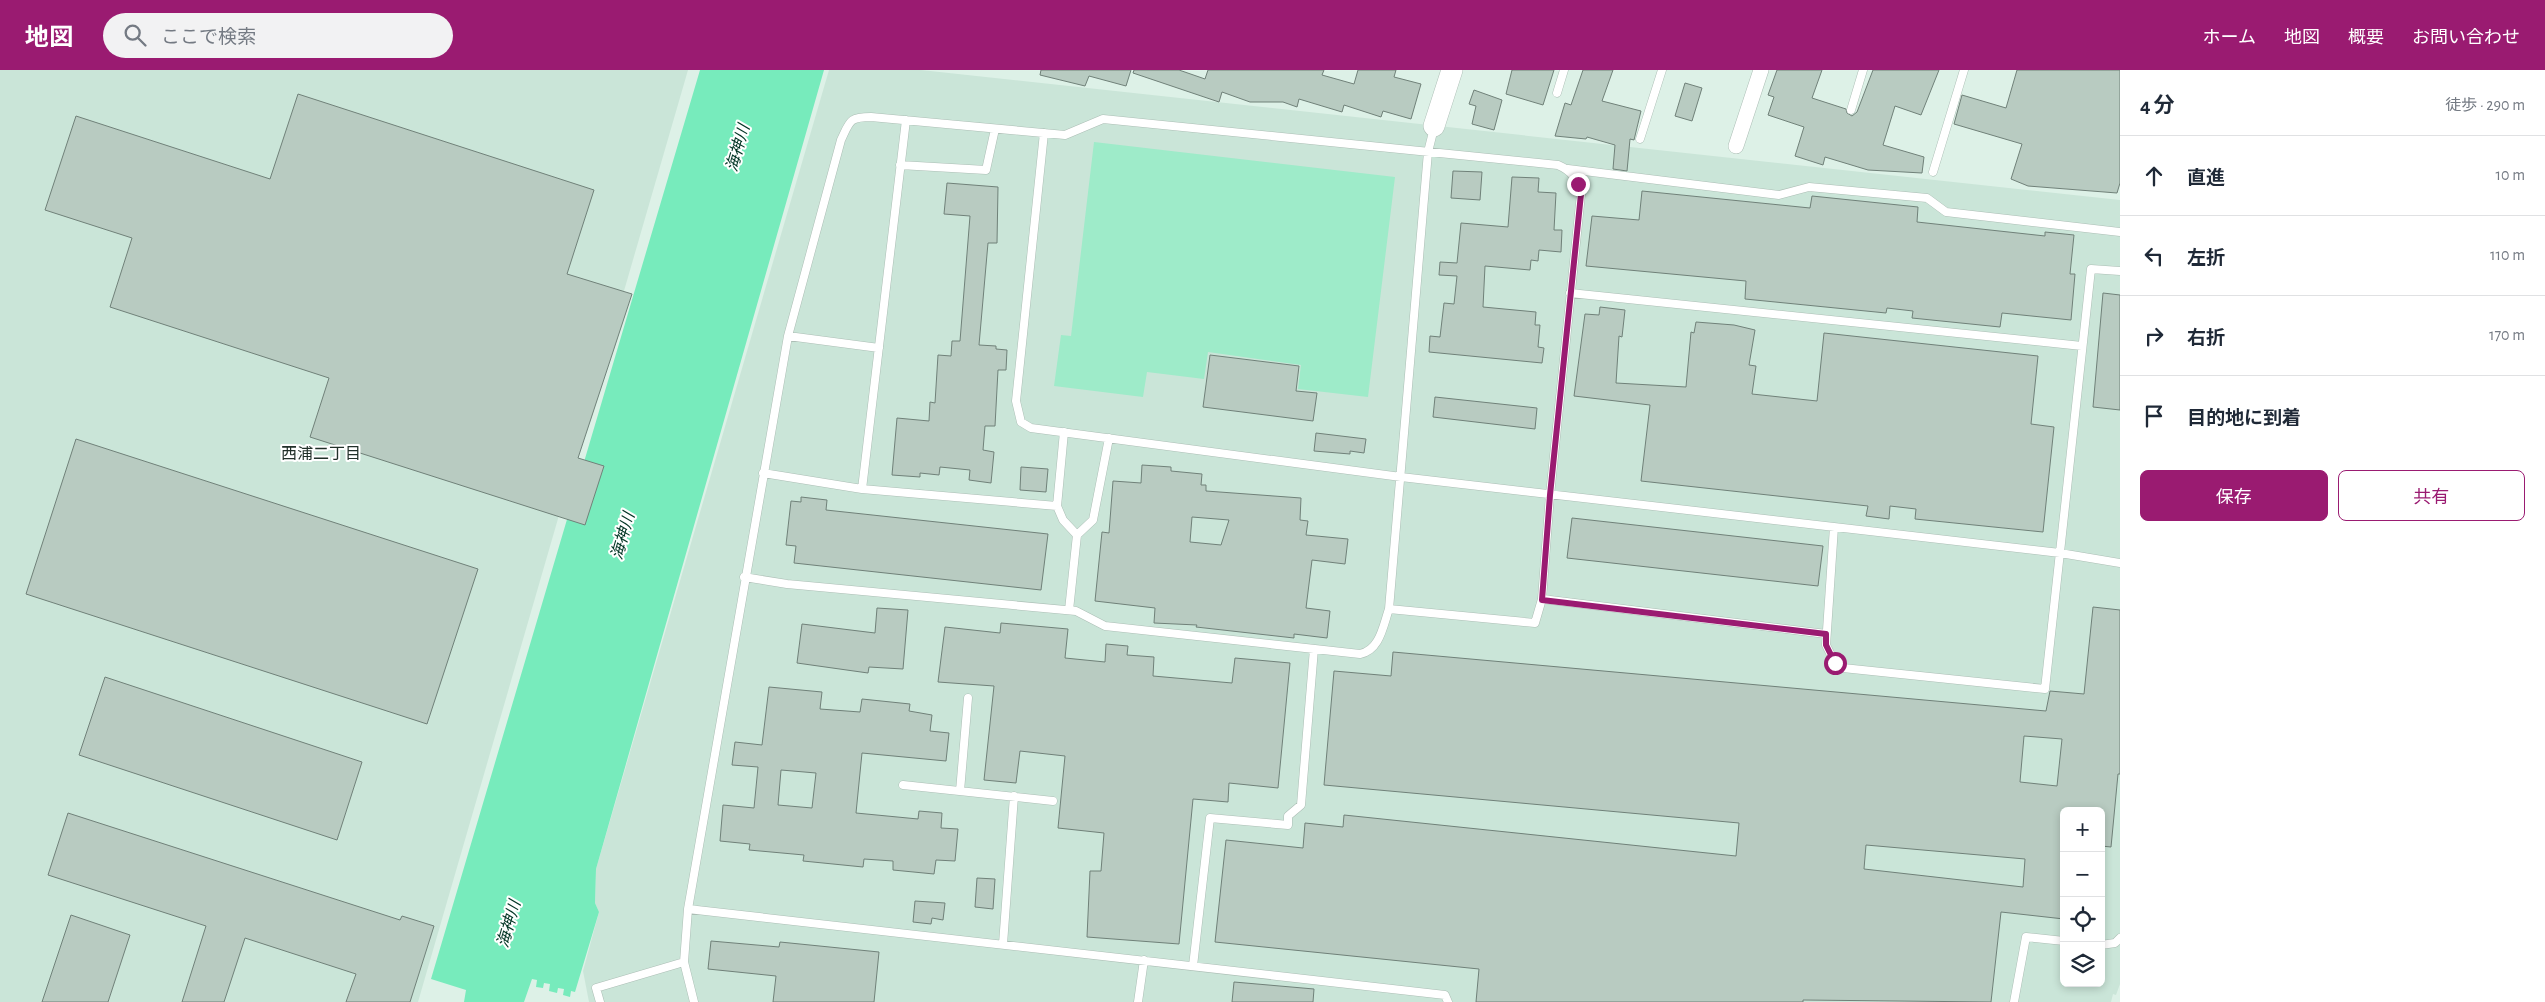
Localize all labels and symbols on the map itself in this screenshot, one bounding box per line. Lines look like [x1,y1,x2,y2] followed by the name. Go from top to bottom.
[723,121,753,173] water label: 海神川
[1567,173,1590,196] route end
[281,445,361,462] district label: 西浦二丁目
[608,509,638,561] water label: 海神川
[1824,652,1847,675] route start
[494,897,524,949] water label: 海神川

